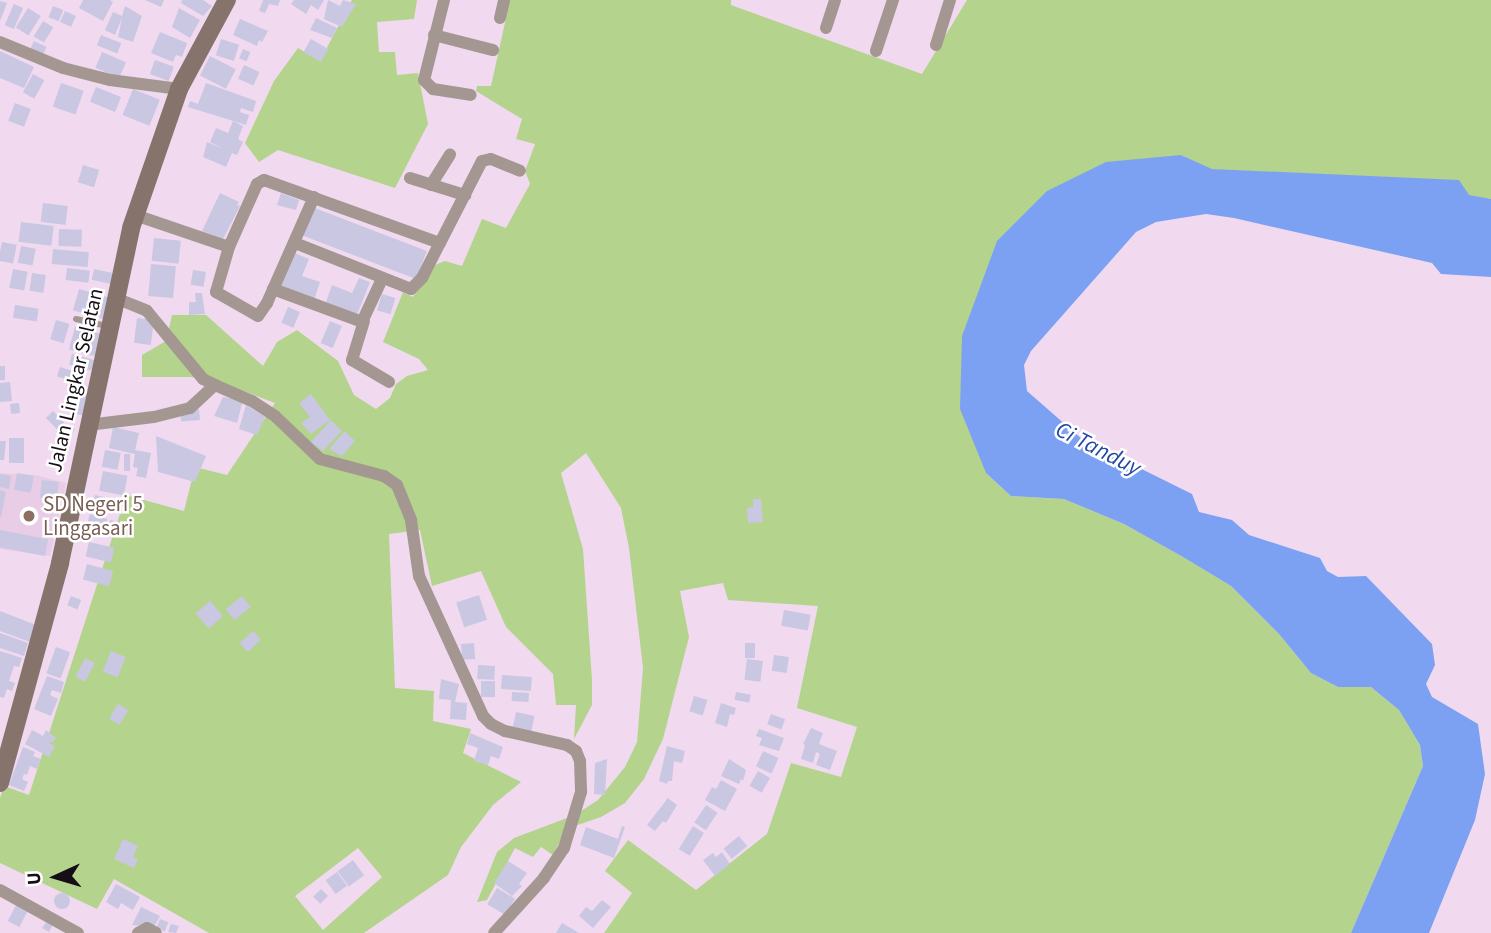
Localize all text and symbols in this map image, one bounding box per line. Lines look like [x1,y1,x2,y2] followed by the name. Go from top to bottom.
[42,286,108,474] street label: Jalan Lingkar Selatan
[1051,416,1145,482] water label: Ci Tanduy
[43,491,143,541] place label: SD Negeri 5 Linggasari
[21,508,37,524] marker: SD Negeri 5 Linggasari
[21,842,91,912] north arrow
[21,871,48,886] text: U

